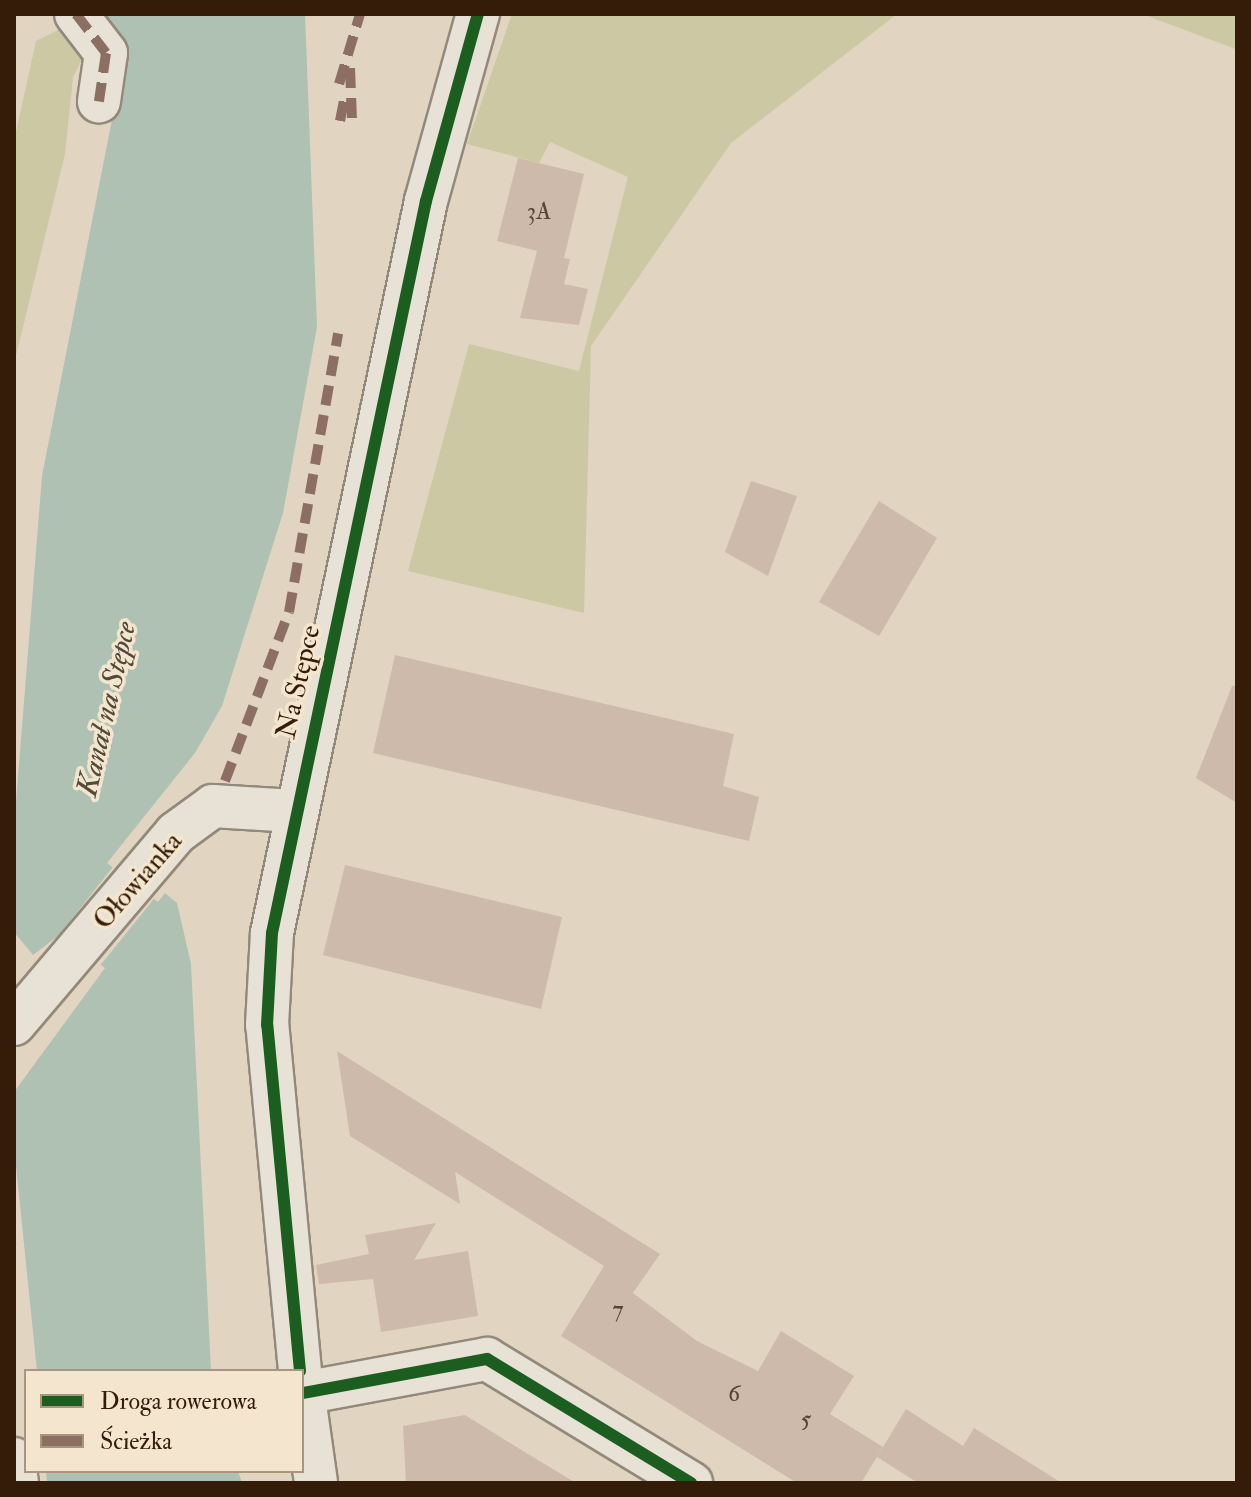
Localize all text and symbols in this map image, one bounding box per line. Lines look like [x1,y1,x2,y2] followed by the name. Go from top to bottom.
[527,198,551,226] house number: 3A
[69,618,145,800] water label: Kanał na Stępce
[270,622,328,742] street label: Na Stępce
[86,825,190,937] street label: Ołowianka
[612,1296,624,1324] house number: 7
[24,1369,304,1473] legend
[728,1380,740,1408] house number: 6
[100,1386,257,1417] text: Droga rowerowa
[801,1406,811,1434] house number: 5
[100,1426,172,1457] text: Ścieżka

